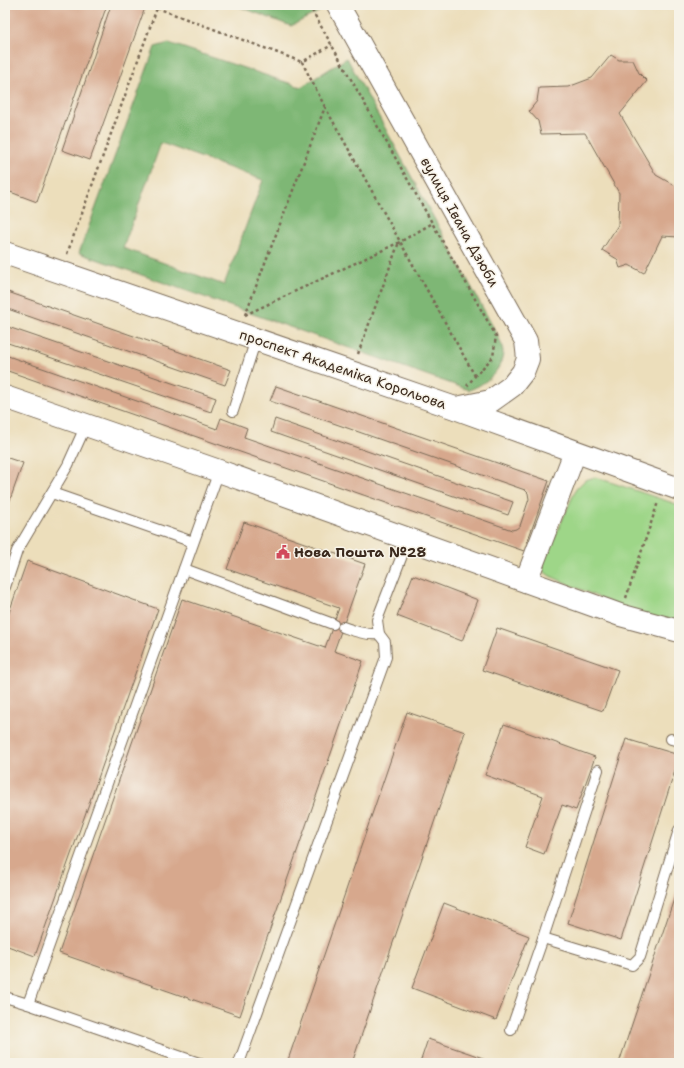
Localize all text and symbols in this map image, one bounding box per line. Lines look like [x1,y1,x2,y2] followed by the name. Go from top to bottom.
[417,154,503,290] street label: вулиця Івана Дзюби
[237,325,449,413] street label: проспект Академіка Корольова
[294,543,426,561] place label: Нова Пошта №28
[275,544,291,560] public building icon: Нова Пошта №28

